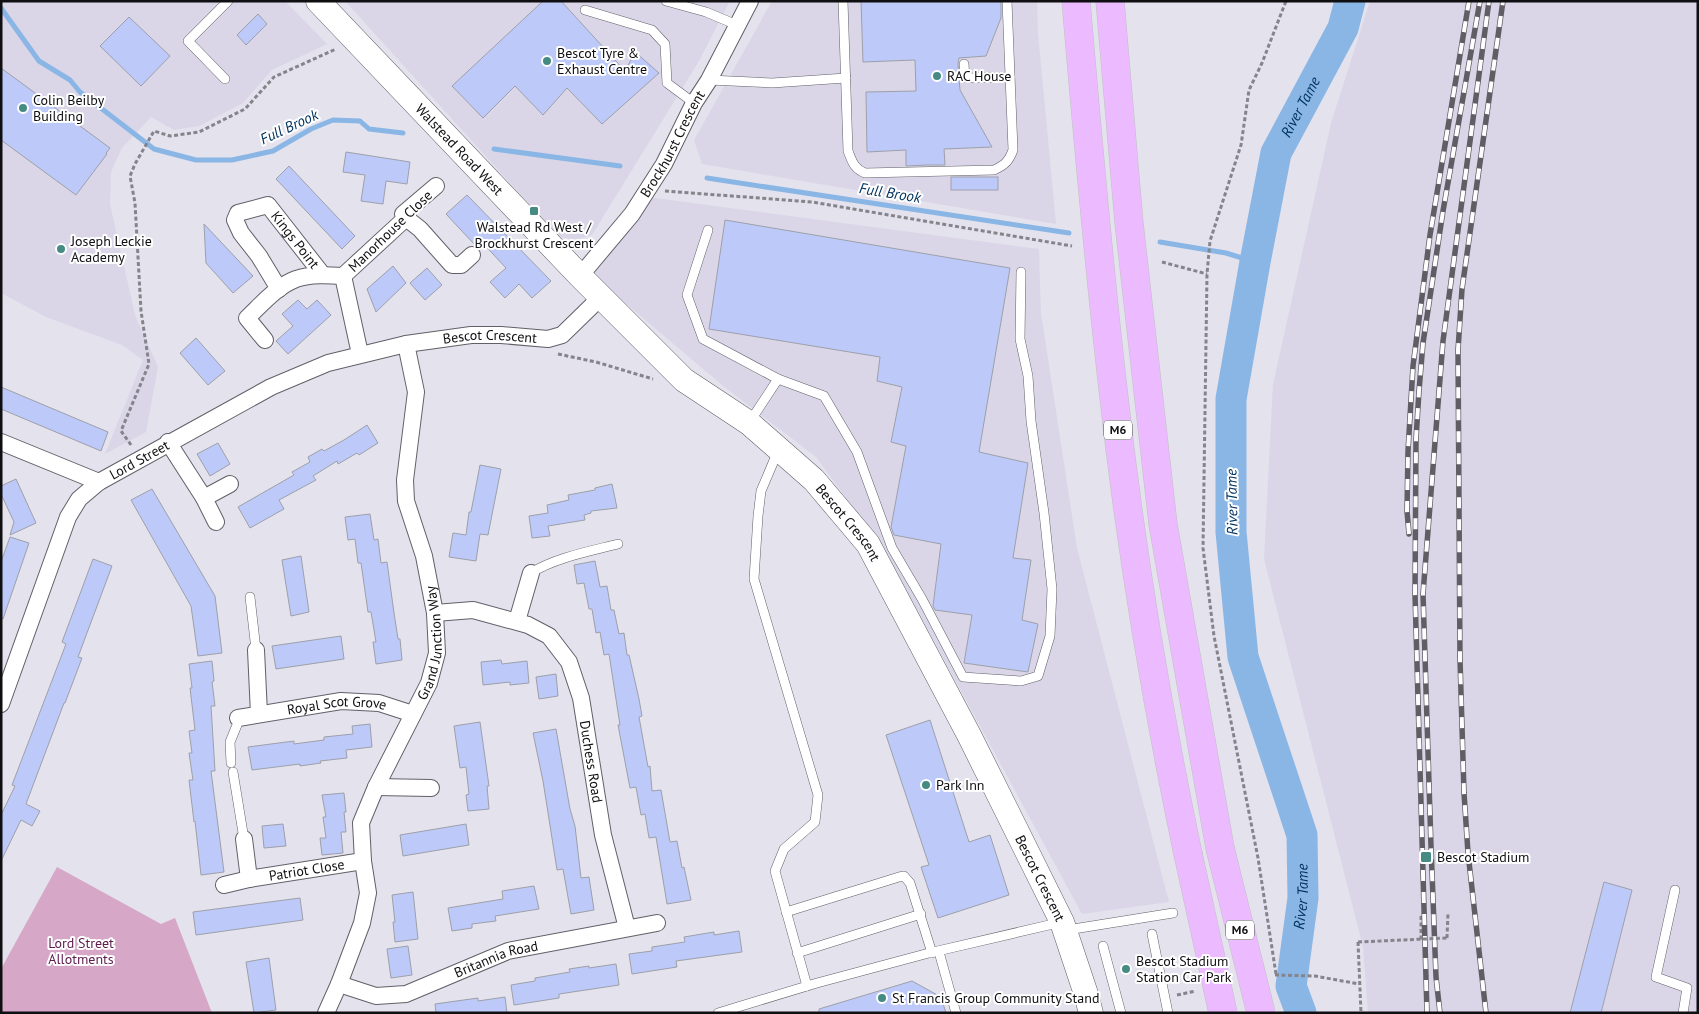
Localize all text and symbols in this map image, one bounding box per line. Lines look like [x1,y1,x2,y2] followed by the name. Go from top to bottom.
[557,44,647,78] place label: Bescot Tyre & Exhaust Centre
[541,55,553,67] marker: Bescot Tyre & Exhaust Centre
[947,67,1011,85] place label: RAC House
[931,70,943,82] marker: RAC House
[1276,73,1324,140] water label: River Tame
[636,87,709,201] street label: Brockhurst Crescent
[33,91,105,125] place label: Colin Beilby Building
[412,100,507,199] street label: Walstead Road West
[17,102,29,114] marker: Colin Beilby Building
[257,104,322,148] water label: Full Brook
[858,178,923,207] water label: Full Brook
[344,186,436,276] street label: Manorhouse Close
[528,205,540,217] marker: Walstead Rd West / Brockhurst Crescent
[267,207,324,272] street label: Kings Point
[475,218,594,252] place label: Walstead Rd West / Brockhurst Crescent
[70,232,152,266] place label: Joseph Leckie Academy
[55,243,67,255] marker: Joseph Leckie Academy
[442,326,538,348] street label: Bescot Crescent
[1104,420,1132,440] road number: M6
[106,436,173,484] street label: Lord Street
[1221,469,1242,535] water label: River Tame
[812,480,885,564] street label: Bescot Crescent
[413,584,446,703] street label: Grand Junction Way
[286,692,389,719] street label: Royal Scot Grove
[576,719,607,804] street label: Duchess Road
[936,776,984,794] place label: Park Inn
[920,779,932,791] marker: Park Inn
[1011,832,1069,925] street label: Bescot Crescent
[1437,848,1529,866] place label: Bescot Stadium
[1419,850,1433,864] marker: Bescot Stadium
[268,855,346,885] street label: Patriot Close
[1289,863,1312,931] water label: River Tame
[1226,920,1254,940] road number: M6
[48,934,114,968] park label: Lord Street Allotments
[451,937,539,982] street label: Britannia Road
[1136,952,1232,986] place label: Bescot Stadium Station Car Park
[1120,963,1132,975] marker: Bescot Stadium Station Car Park
[892,989,1099,1007] place label: St Francis Group Community Stand
[876,992,888,1004] marker: St Francis Group Community Stand

